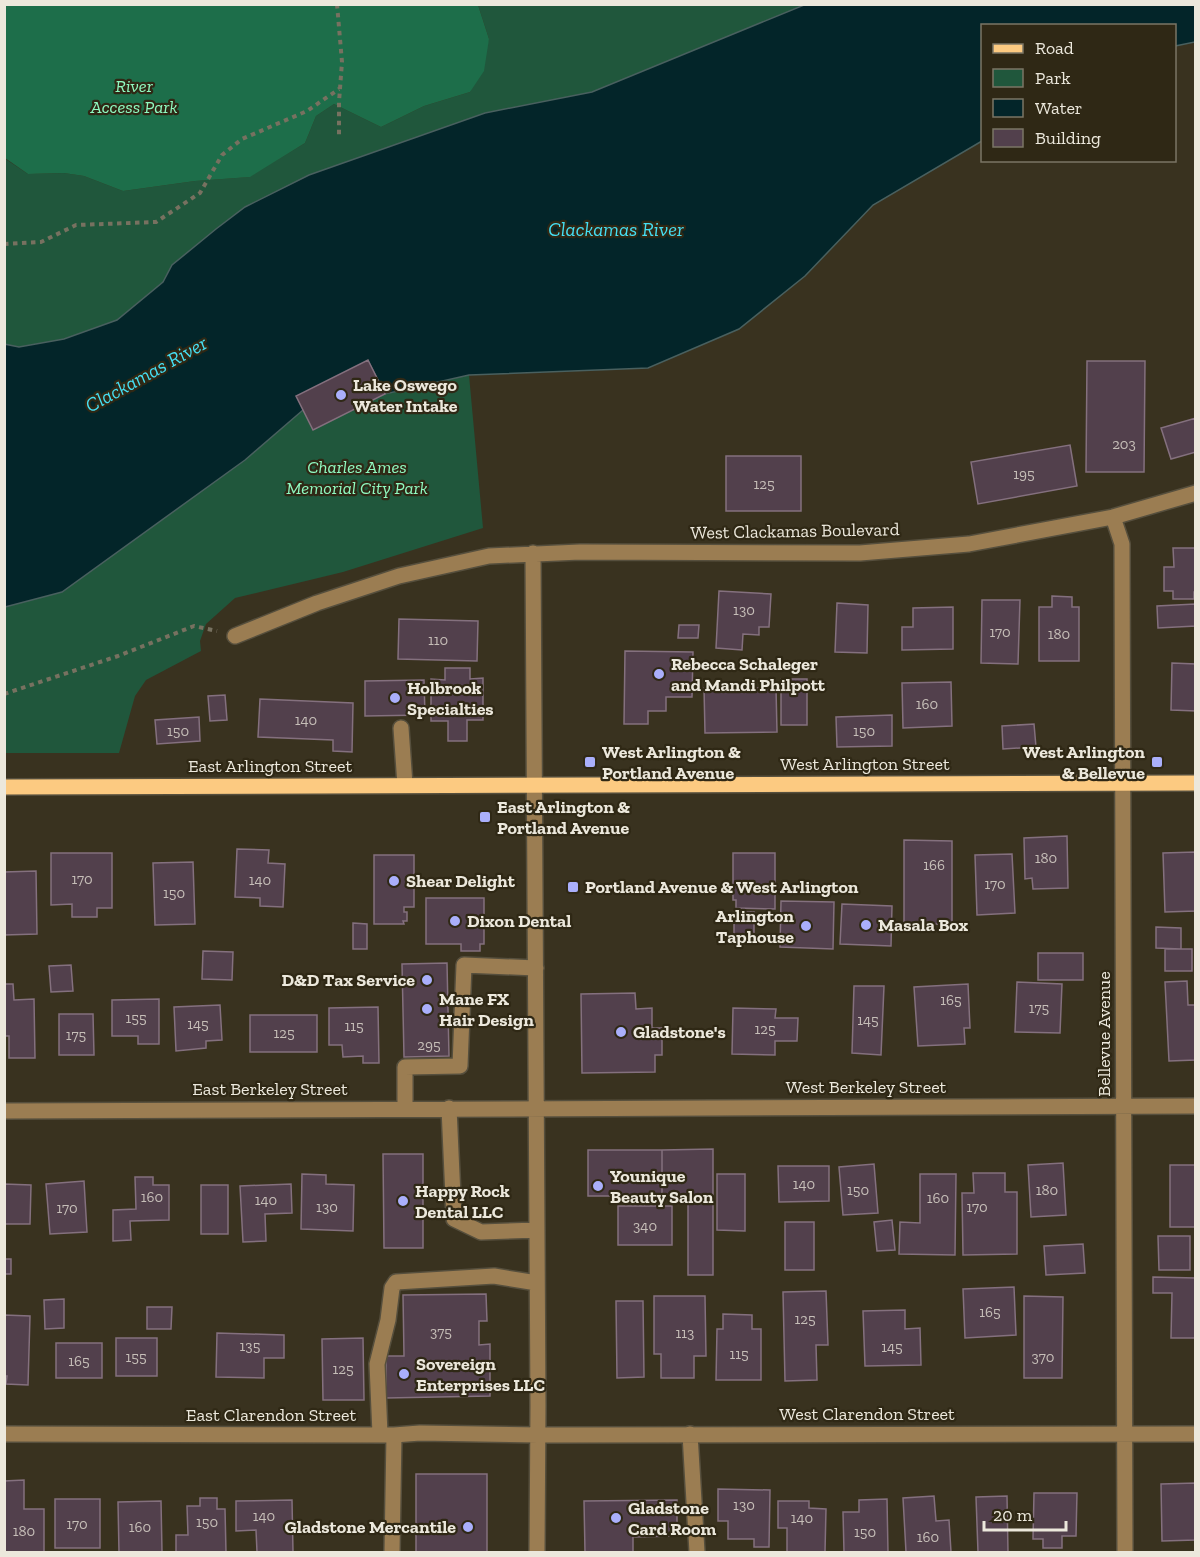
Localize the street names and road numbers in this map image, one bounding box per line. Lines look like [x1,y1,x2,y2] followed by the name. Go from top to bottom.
[690,518,900,544] street label: West Clackamas Boulevard
[780,753,950,775] street label: West Arlington Street
[188,755,352,777] street label: East Arlington Street
[1093,971,1115,1097] street label: Bellevue Avenue
[786,1076,947,1098] street label: West Berkeley Street
[192,1078,348,1100] street label: East Berkeley Street
[779,1403,955,1425] street label: West Clarendon Street
[186,1404,356,1426] street label: East Clarendon Street

